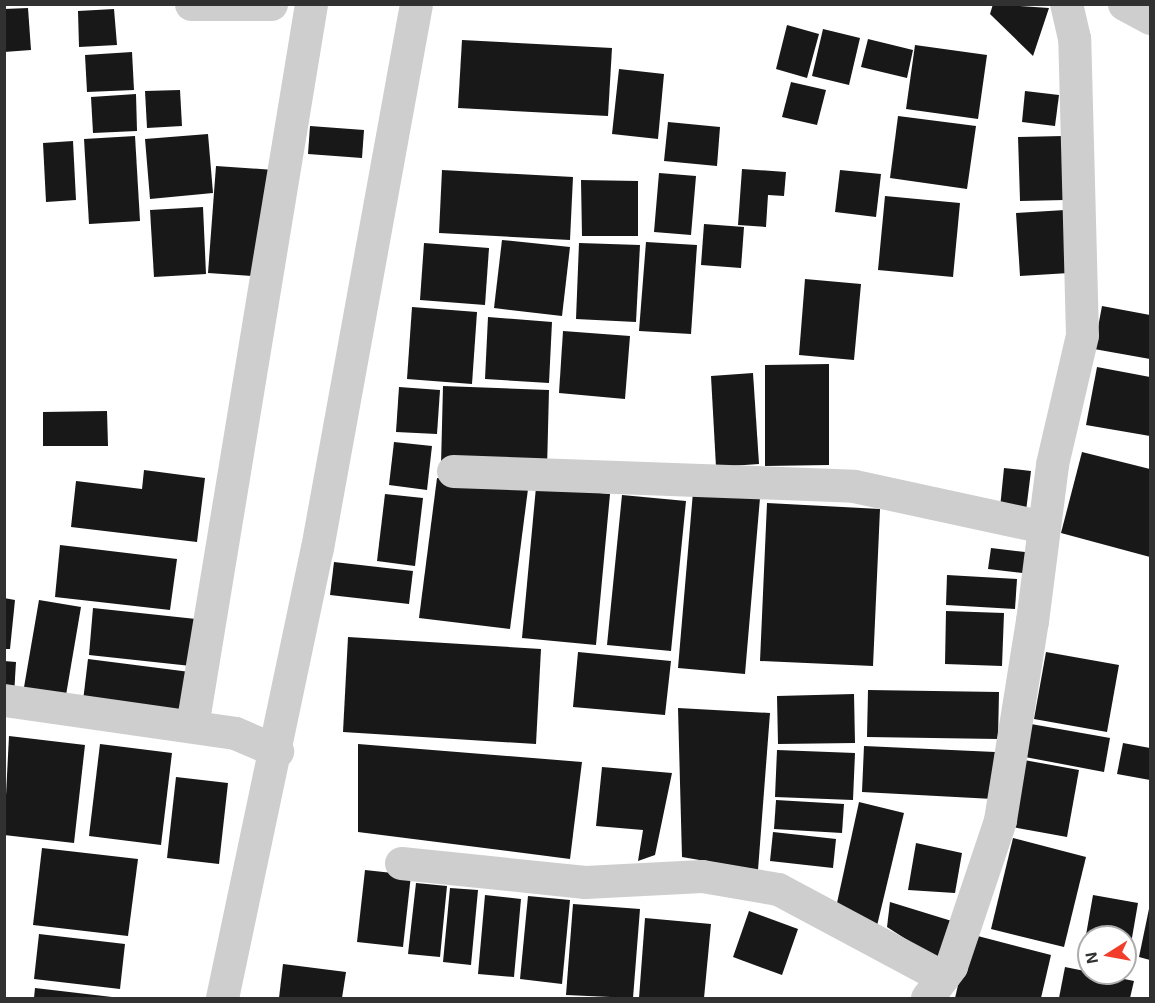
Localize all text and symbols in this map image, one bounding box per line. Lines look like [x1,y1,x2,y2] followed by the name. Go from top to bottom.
[1077,925,1137,985] north arrow
[1080,951,1101,966] text: N

